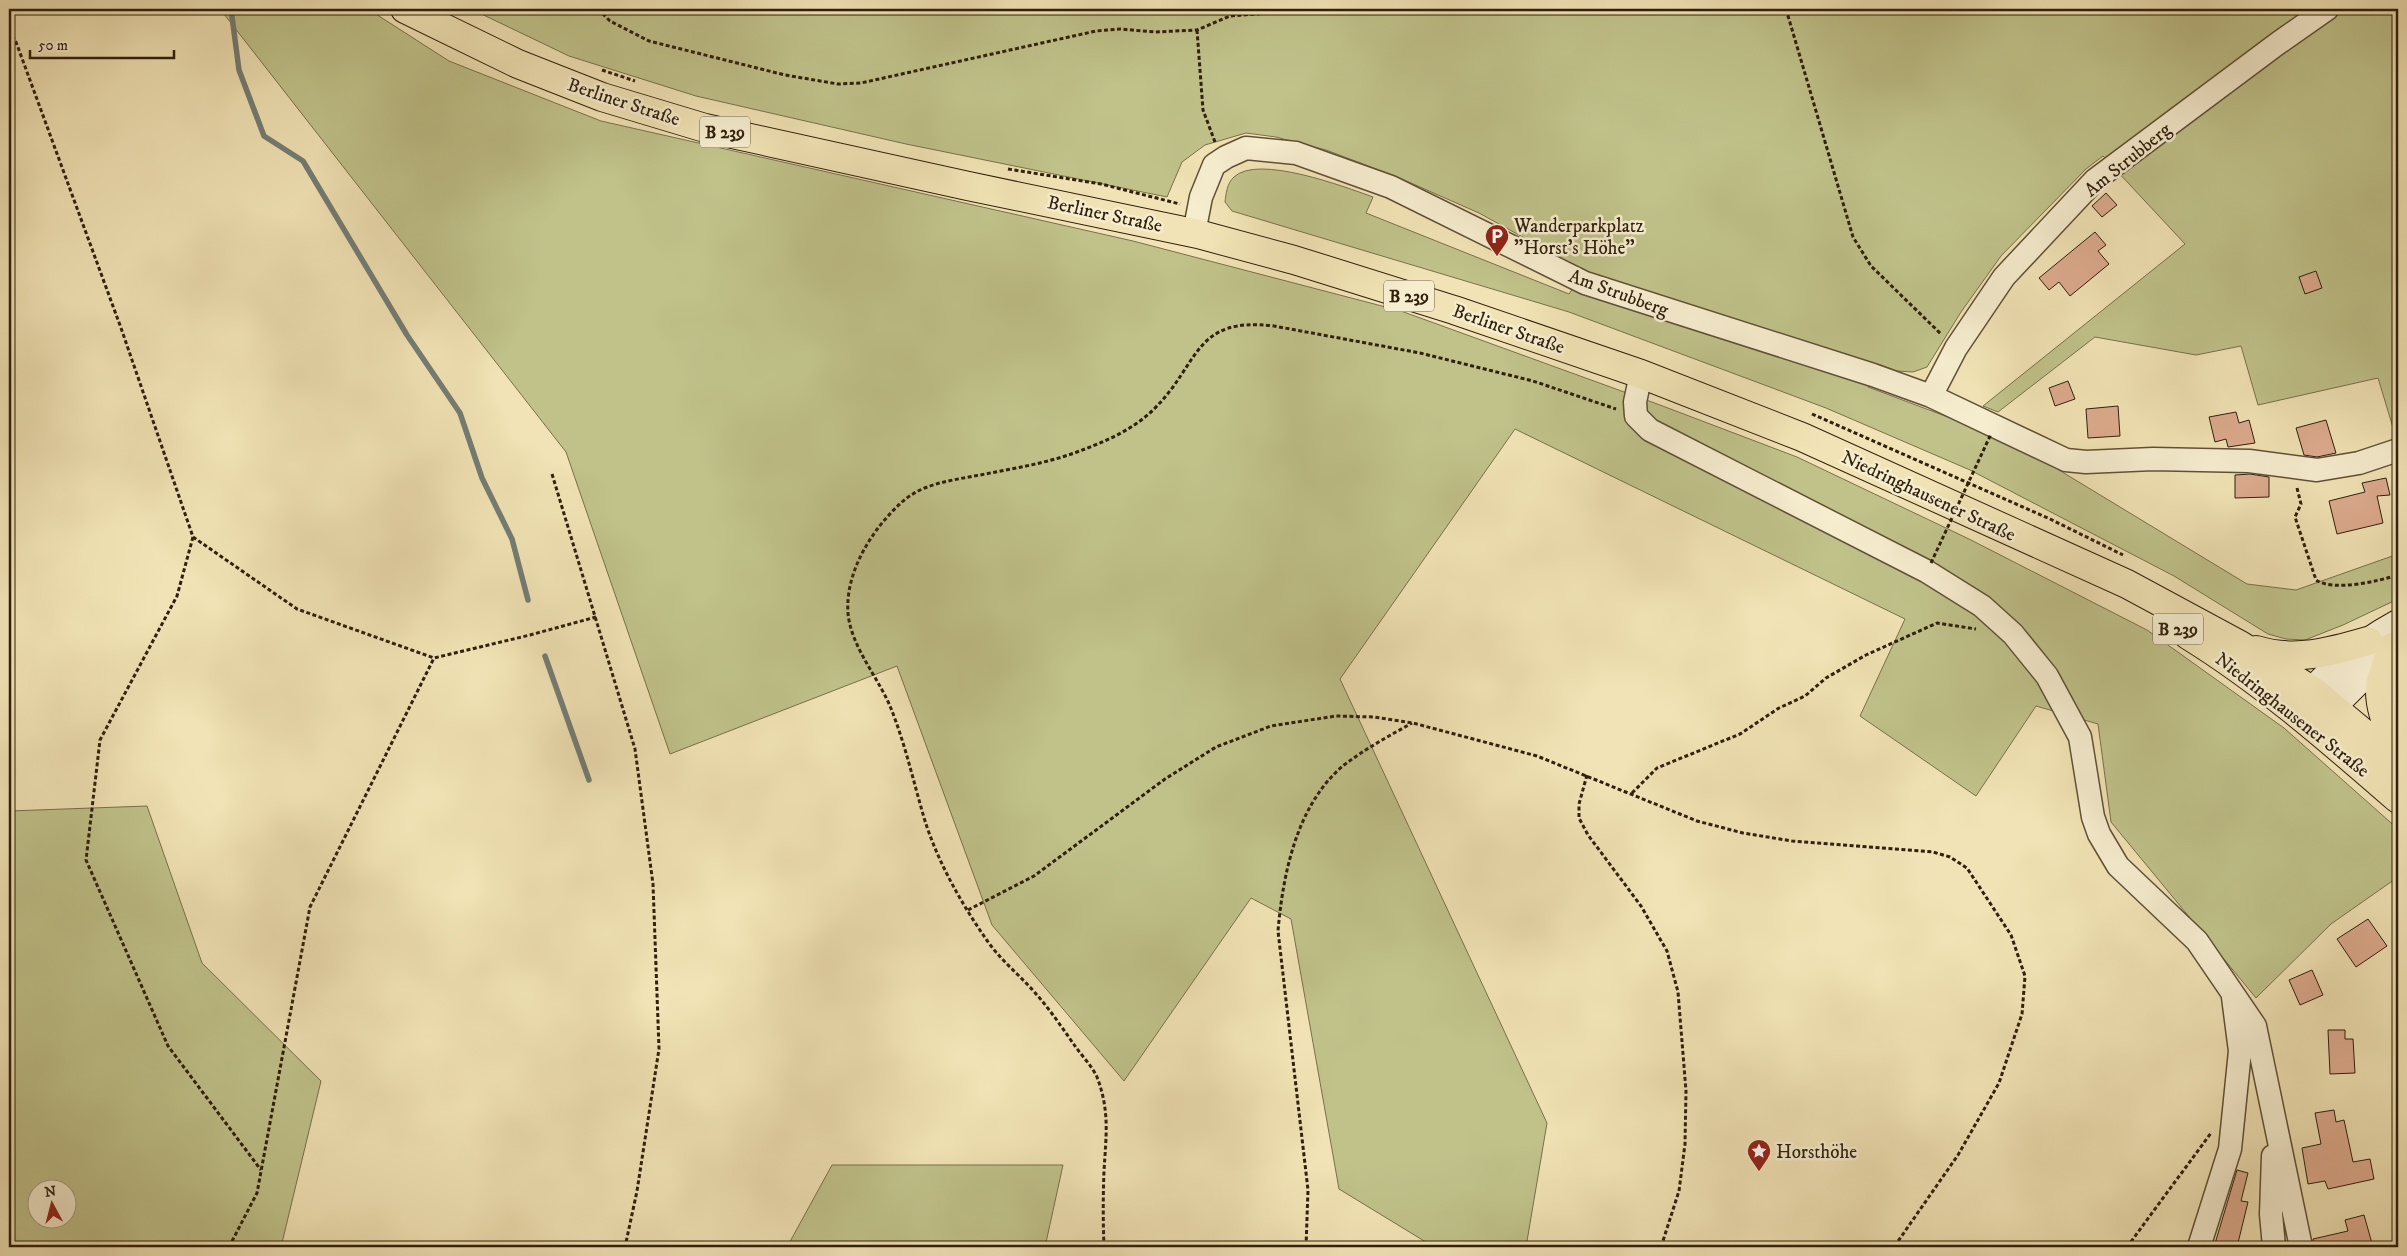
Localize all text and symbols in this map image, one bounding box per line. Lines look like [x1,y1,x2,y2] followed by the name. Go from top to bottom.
[30,28,174,60] scale bar
[38,36,68,55] text: 50 m
[564,73,683,131] street label: Berliner Straße
[700,116,750,148] road number: B 239
[2080,118,2176,202] street label: Am Strubberg
[1045,191,1164,238] street label: Berliner Straße
[1513,215,1644,260] place label: Wanderparkplatz "Horst's Höhe"
[1484,223,1510,257] parking icon: Wanderparkplatz "Horst's Höhe"
[1565,265,1672,322] street label: Am Strubberg
[1384,280,1434,312] road number: B 239
[1450,300,1568,359] street label: Berliner Straße
[1838,446,2019,547] street label: Niedringhausener Straße
[2153,614,2203,644] road number: B 239
[2210,648,2374,783] street label: Niedringhausener Straße
[1746,1138,1772,1172] place icon: Horsthöhe
[1776,1141,1857,1164] place label: Horsthöhe
[28,1178,78,1228] north arrow
[44,1182,58,1202] text: N

